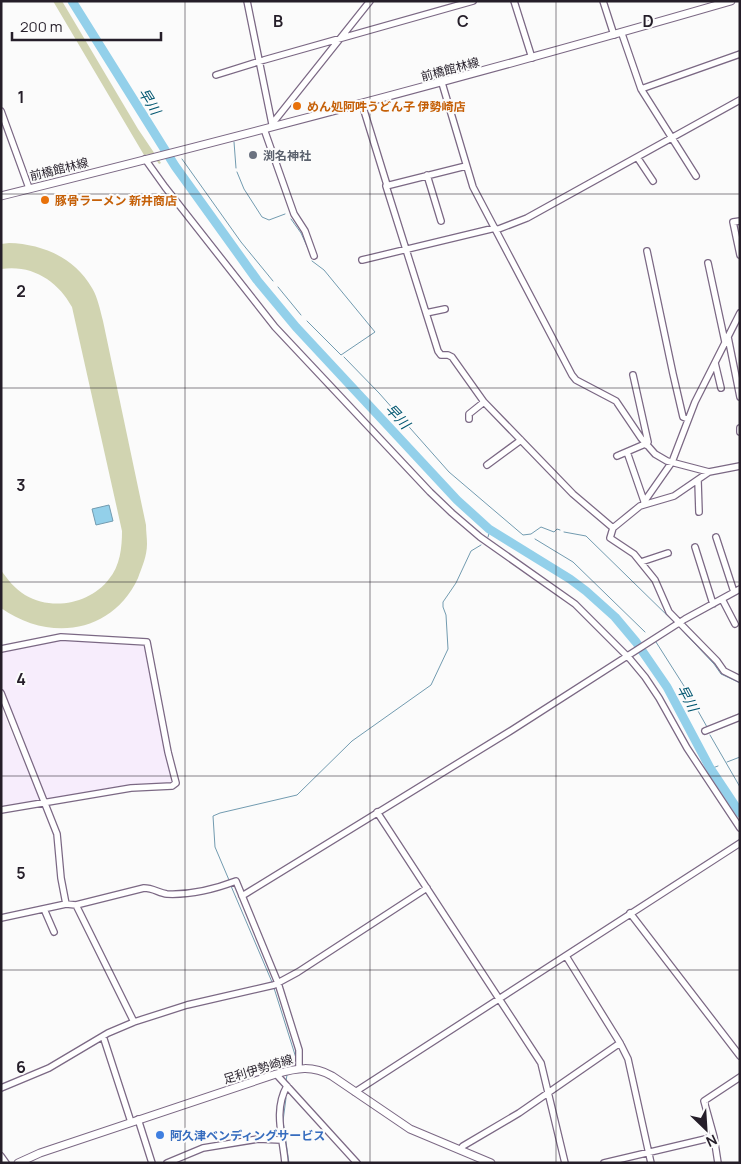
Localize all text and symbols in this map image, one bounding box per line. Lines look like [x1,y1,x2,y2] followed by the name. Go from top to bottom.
[12,10,161,42] scale bar
[273,10,283,32] text: B
[457,10,469,32] text: C
[642,10,654,32] text: D
[20,16,63,37] text: 200 m
[419,53,481,85] street label: 前橋館林線
[135,84,167,120] water label: 早川
[17,86,25,108] text: 1
[307,98,465,115] place label: めん処阿吽うどん子 伊勢崎店
[291,100,303,112] marker: めん処阿吽うどん子 伊勢崎店
[263,147,311,164] place label: 渕名神社
[247,149,259,161] marker: 渕名神社
[28,153,90,185] street label: 前橋館林線
[55,192,177,209] place label: 豚骨ラーメン 新井商店
[39,194,51,206] marker: 豚骨ラーメン 新井商店
[16,280,26,302] text: 2
[382,399,416,434] water label: 早川
[16,474,26,496] text: 3
[16,668,26,690] text: 4
[673,681,704,717] water label: 早川
[16,862,26,884] text: 5
[221,1050,295,1088] street label: 足利伊勢崎線
[16,1056,26,1078] text: 6
[681,1104,731,1154] north arrow
[170,1127,325,1144] place label: 阿久津ベンディングサービス
[154,1129,166,1141] marker: 阿久津ベンディングサービス
[703,1130,720,1152] text: N

